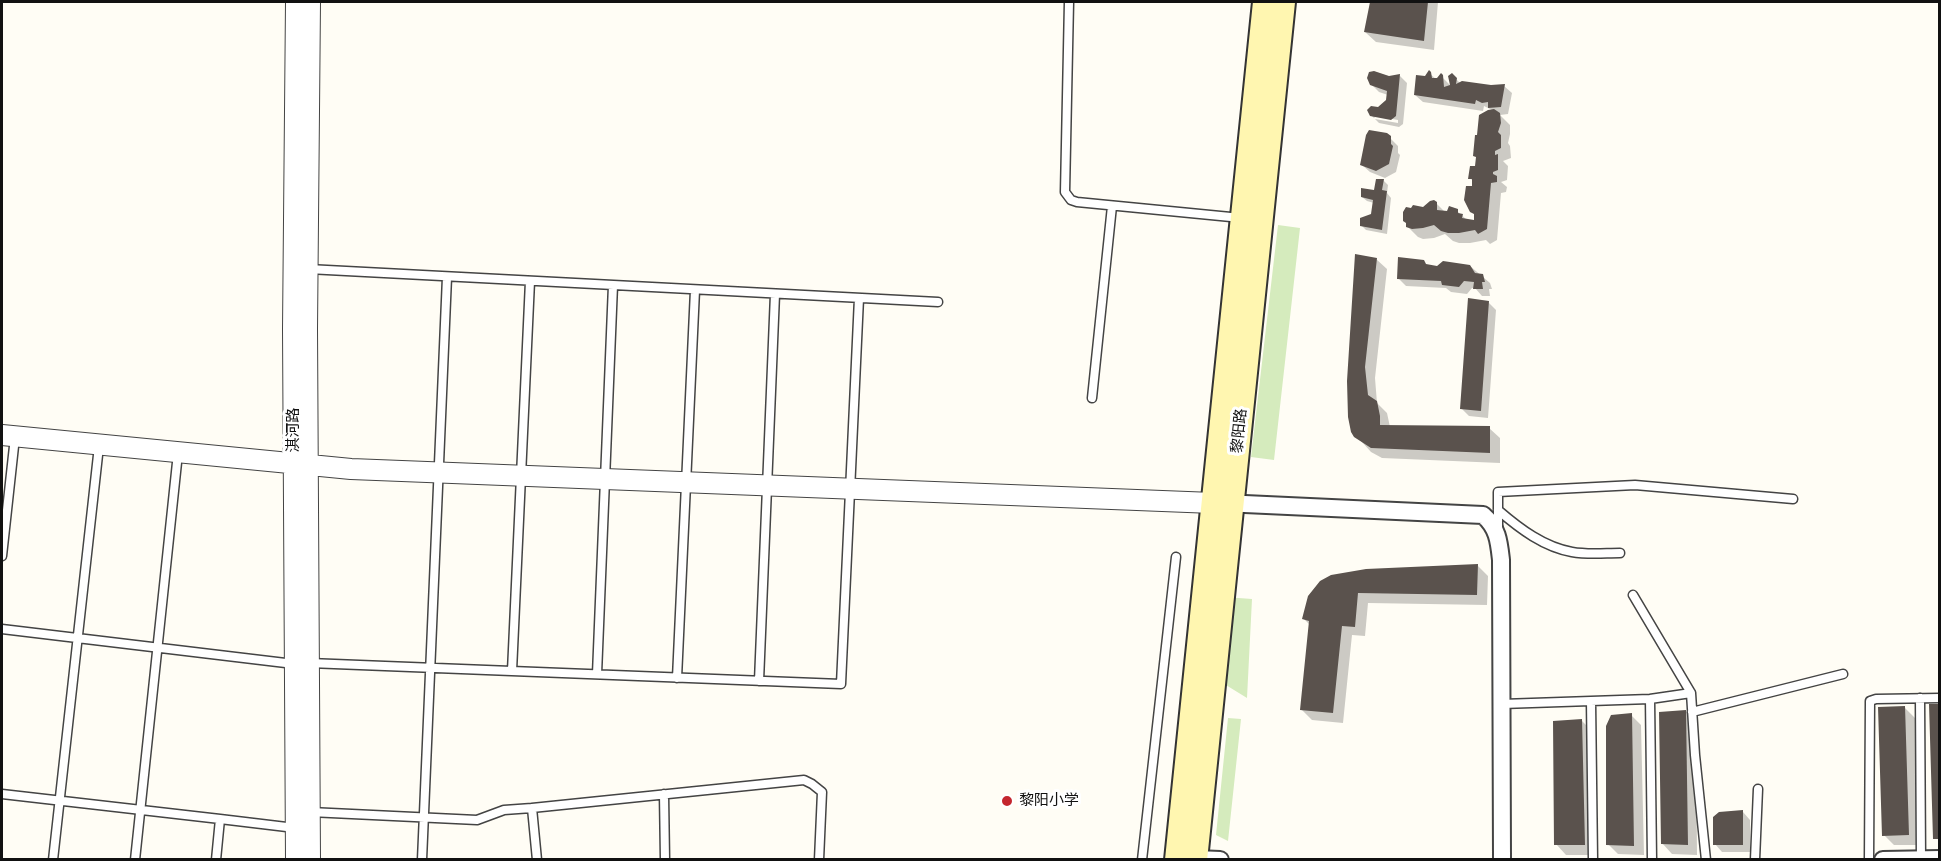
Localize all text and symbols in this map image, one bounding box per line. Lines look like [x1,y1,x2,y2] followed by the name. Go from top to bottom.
[285,408,303,452] street label: 淇河路
[1229,408,1251,454] street label: 黎阳路
[1019,792,1079,810] place label: 黎阳小学
[1000,794,1014,808] marker: 黎阳小学

